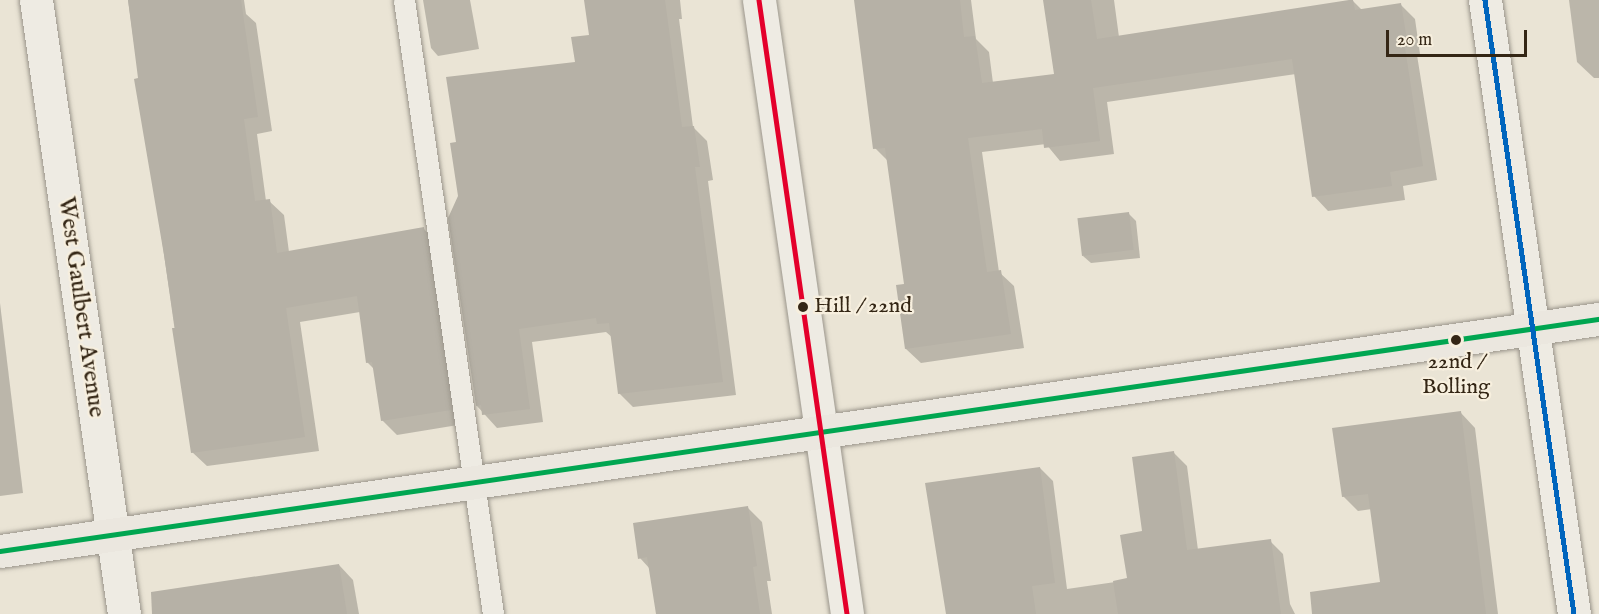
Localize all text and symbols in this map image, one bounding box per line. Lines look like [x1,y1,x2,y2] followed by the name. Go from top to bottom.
[1389,18,1530,56] scale bar
[1397,29,1432,52] text: 20 m
[51,195,111,419] street label: West Gaulbert Avenue
[814,294,912,320] place label: Hill / 22nd
[797,301,809,313] marker: Hill / 22nd
[1450,334,1462,346] marker: 22nd / Bolling
[1422,349,1490,400] place label: 22nd / Bolling

